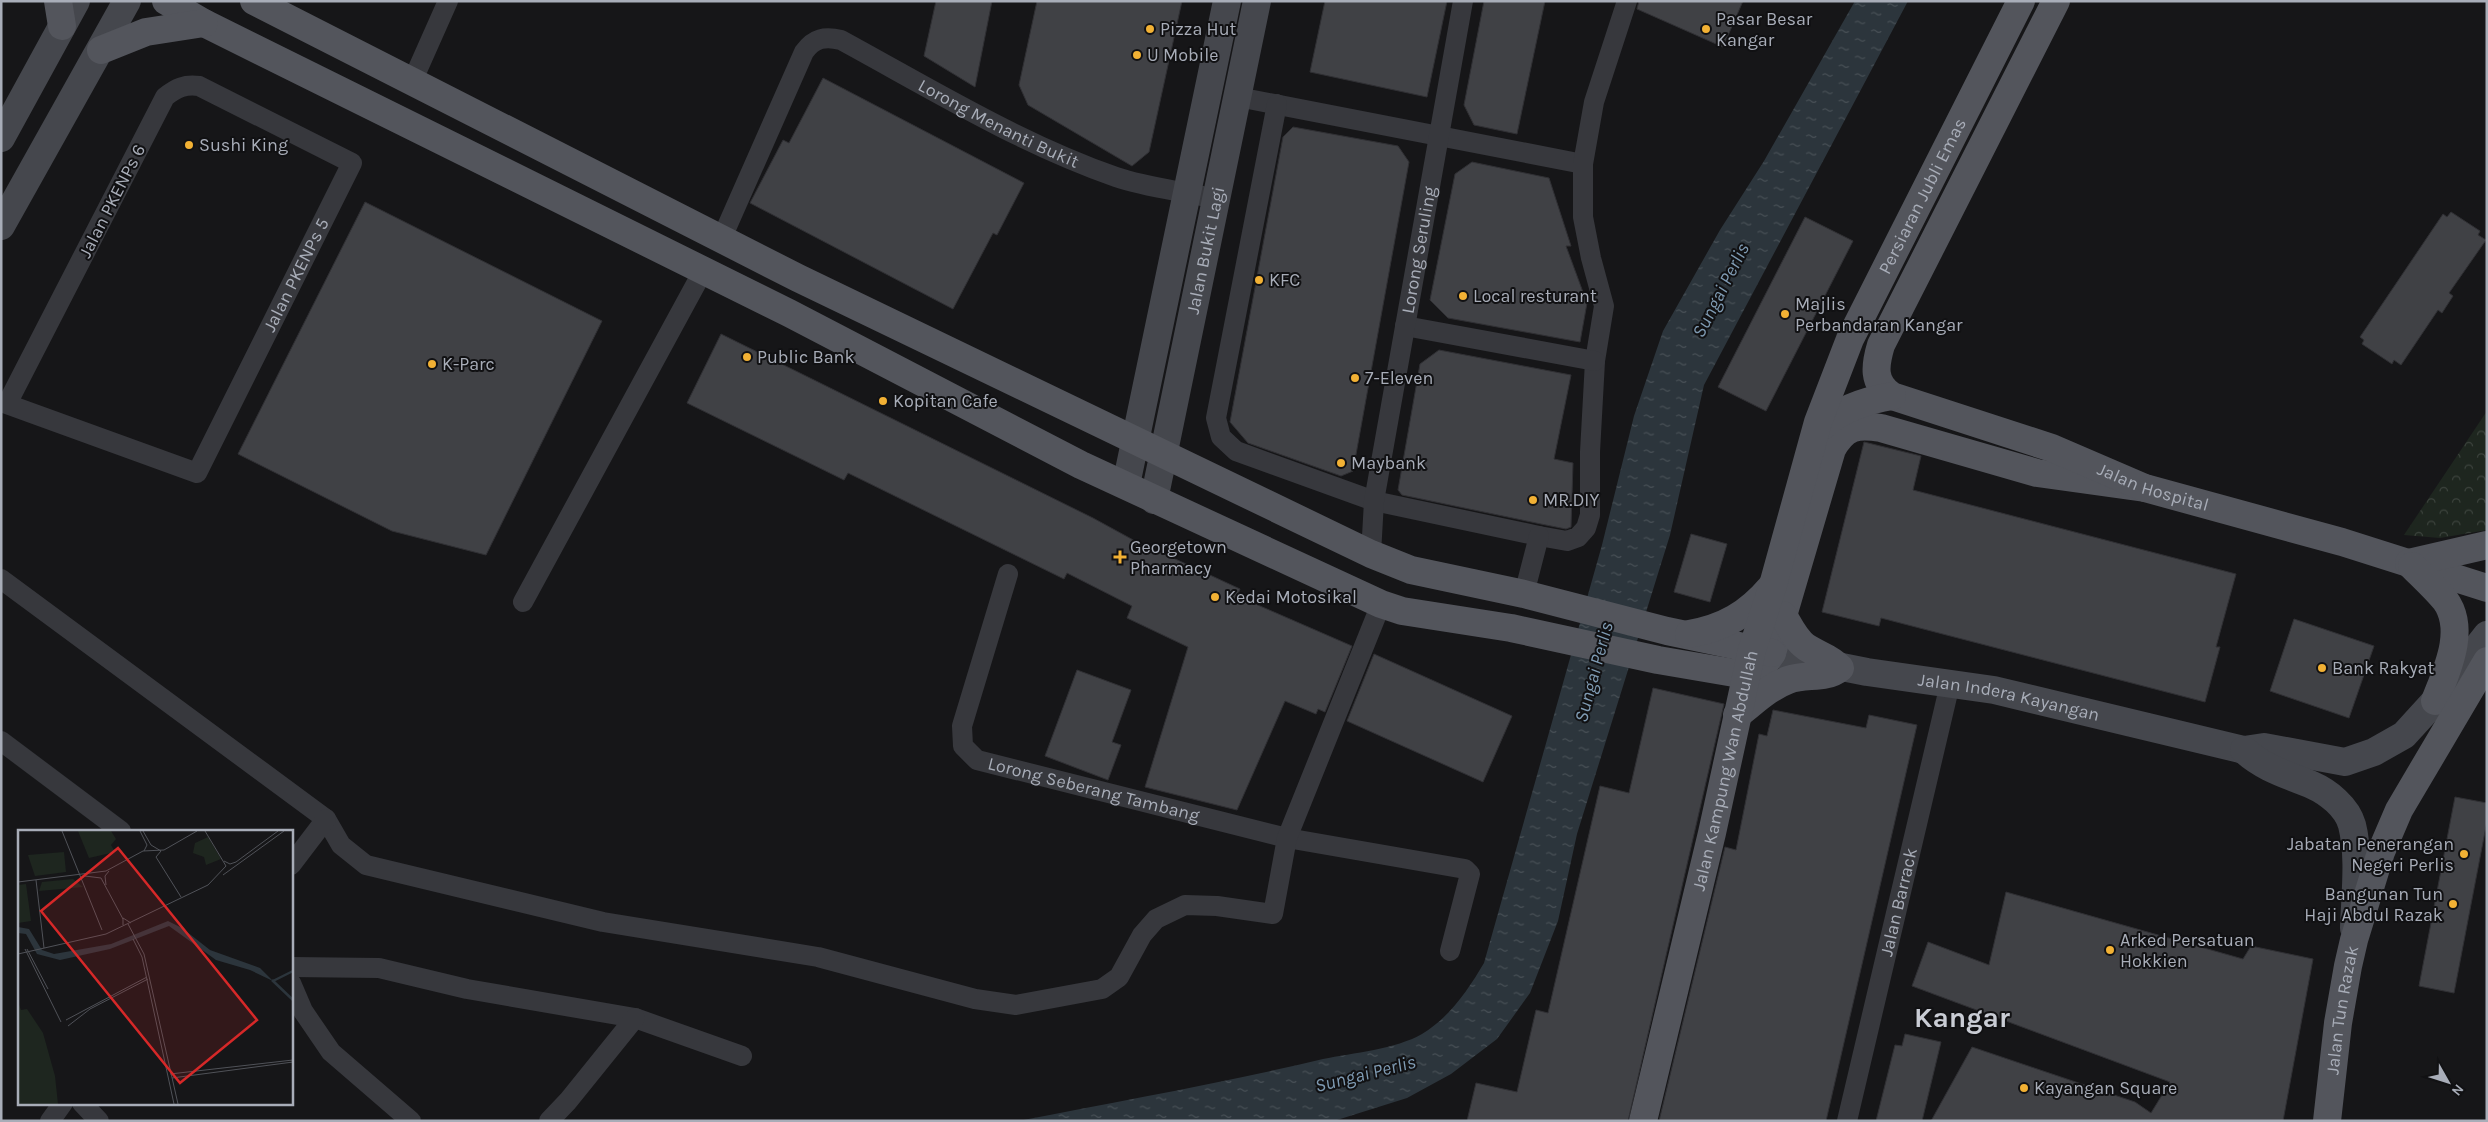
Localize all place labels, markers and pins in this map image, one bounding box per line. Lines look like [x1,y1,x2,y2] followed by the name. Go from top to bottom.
[1716,8,1813,51] place label: Pasar Besar Kangar
[1160,18,1237,40] place label: Pizza Hut
[1144,23,1156,35] marker: Pizza Hut
[1700,23,1712,35] marker: Pasar Besar Kangar
[1147,44,1218,66] place label: U Mobile
[1131,49,1143,61] marker: U Mobile
[199,134,288,156] place label: Sushi King
[183,139,195,151] marker: Sushi King
[1269,269,1300,291] place label: KFC
[1253,274,1265,286] marker: KFC
[1473,285,1597,307] place label: Local resturant
[1457,290,1469,302] marker: Local resturant
[1795,293,1963,336] place label: Majlis Perbandaran Kangar
[1779,308,1791,320] marker: Majlis Perbandaran Kangar
[757,346,855,368] place label: Public Bank
[741,351,753,363] marker: Public Bank
[442,353,495,375] place label: K-Parc
[426,358,438,370] marker: K-Parc
[1365,367,1433,389] place label: 7-Eleven
[1349,372,1361,384] marker: 7-Eleven
[893,390,998,412] place label: Kopitan Cafe
[877,395,889,407] marker: Kopitan Cafe
[1351,452,1426,474] place label: Maybank
[1335,457,1347,469] marker: Maybank
[1543,489,1599,511] place label: MR.DIY
[1527,494,1539,506] marker: MR.DIY
[1130,536,1227,579] place label: Georgetown Pharmacy
[1114,551,1126,563] marker: Georgetown Pharmacy
[1225,586,1357,608] place label: Kedai Motosikal
[1209,591,1221,603] marker: Kedai Motosikal
[2332,657,2434,679] place label: Bank Rakyat
[2316,662,2328,674] marker: Bank Rakyat
[2287,833,2454,876] place label: Jabatan Penerangan Negeri Perlis
[2458,848,2470,860] marker: Jabatan Penerangan Negeri Perlis
[2304,883,2443,926] place label: Bangunan Tun Haji Abdul Razak
[2447,898,2459,910] marker: Bangunan Tun Haji Abdul Razak
[2120,929,2255,972] place label: Arked Persatuan Hokkien
[2104,944,2116,956] marker: Arked Persatuan Hokkien
[2034,1077,2177,1099] place label: Kayangan Square
[2018,1082,2030,1094] marker: Kayangan Square

